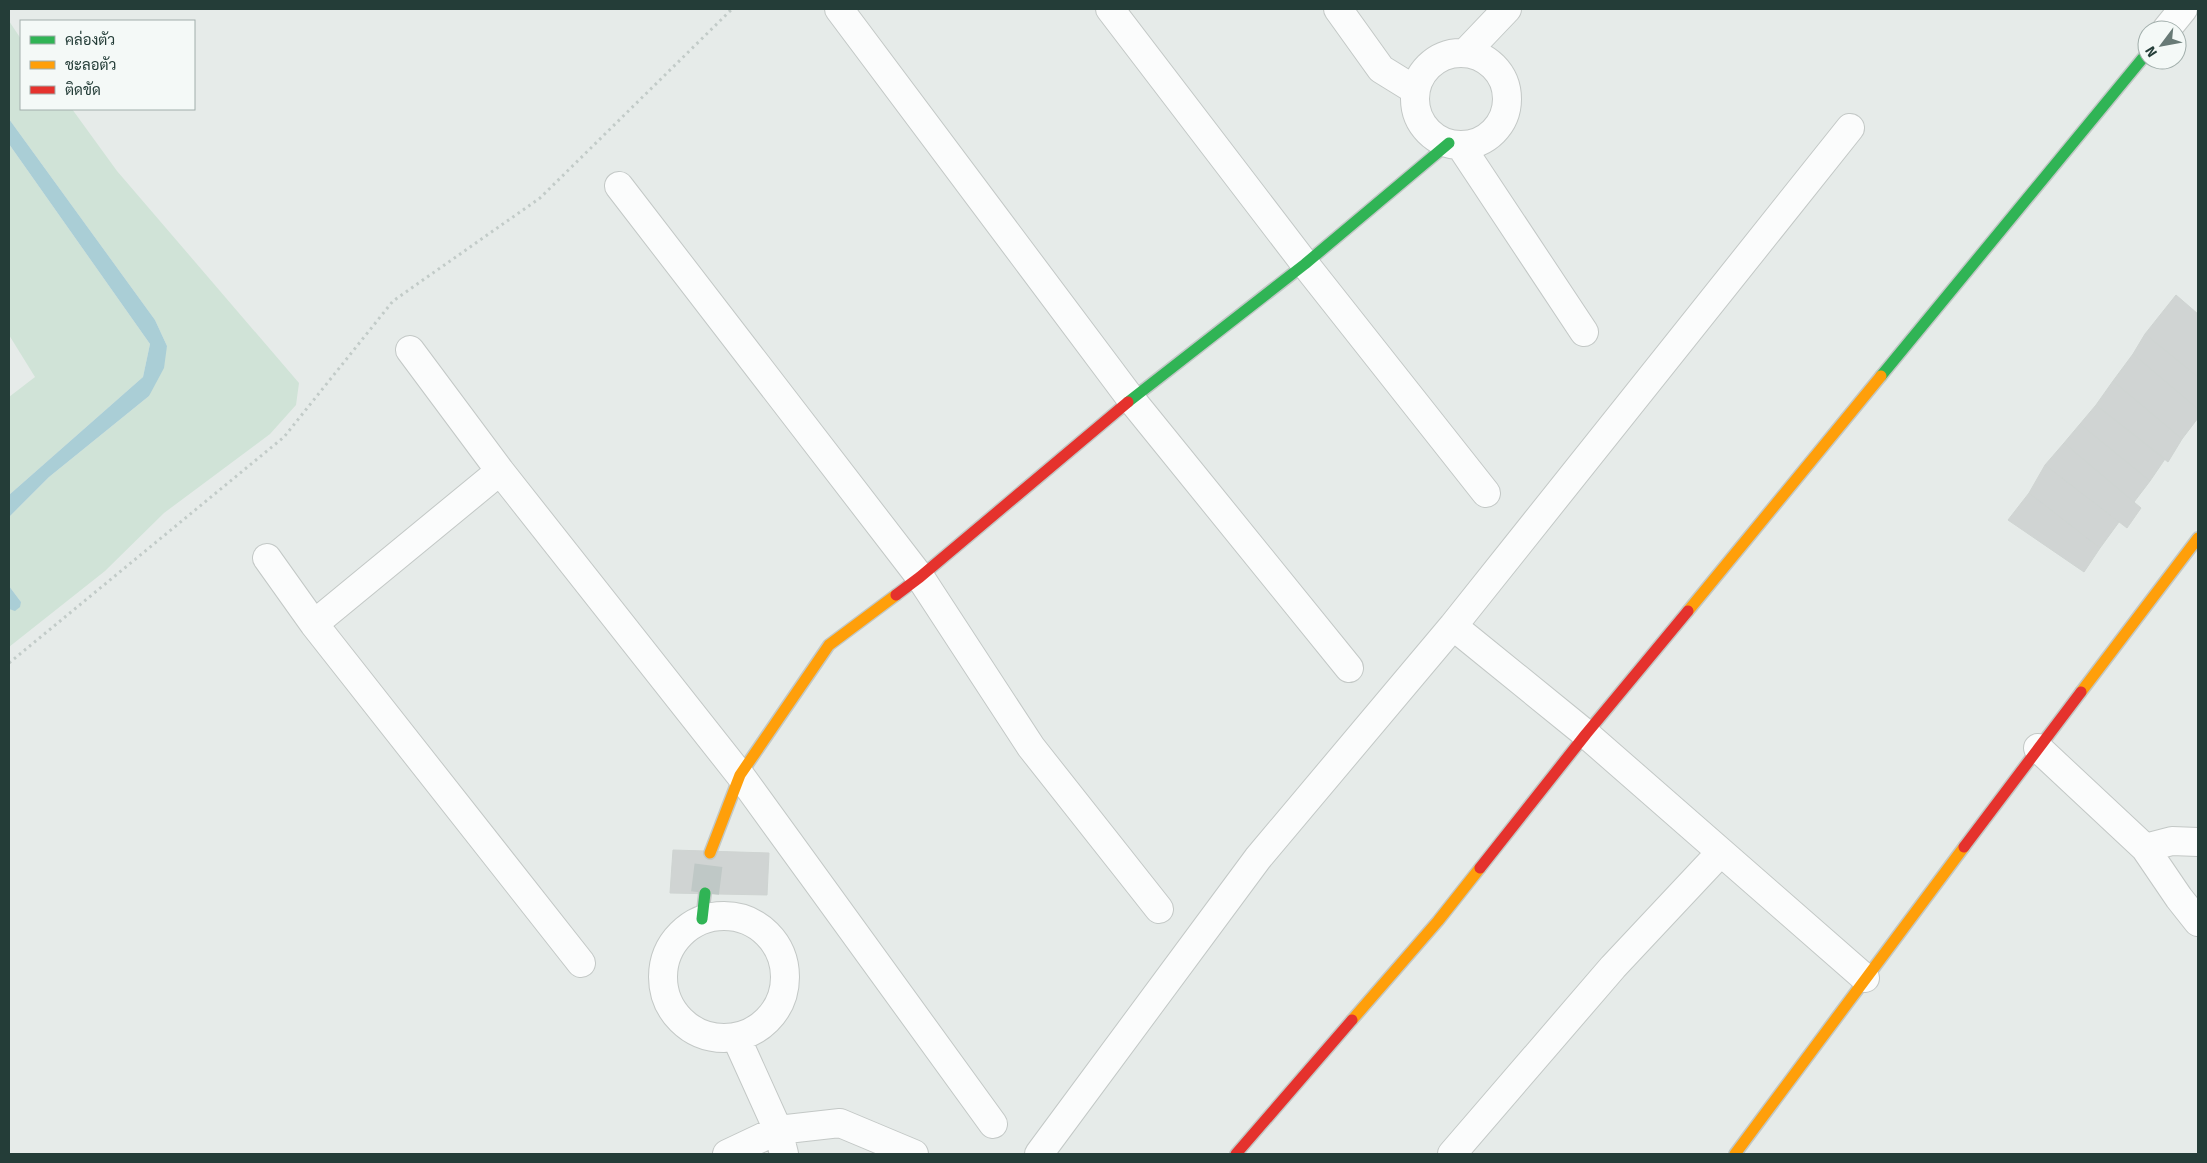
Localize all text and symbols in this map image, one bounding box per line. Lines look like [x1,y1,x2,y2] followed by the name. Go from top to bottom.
[20,20,195,110] legend
[2137,20,2187,70] north arrow
[65,30,115,49] text: คล่องตัว
[2142,43,2161,60] text: N
[65,56,116,74] text: ชะลอตัว
[65,81,101,99] text: ติดขัด

